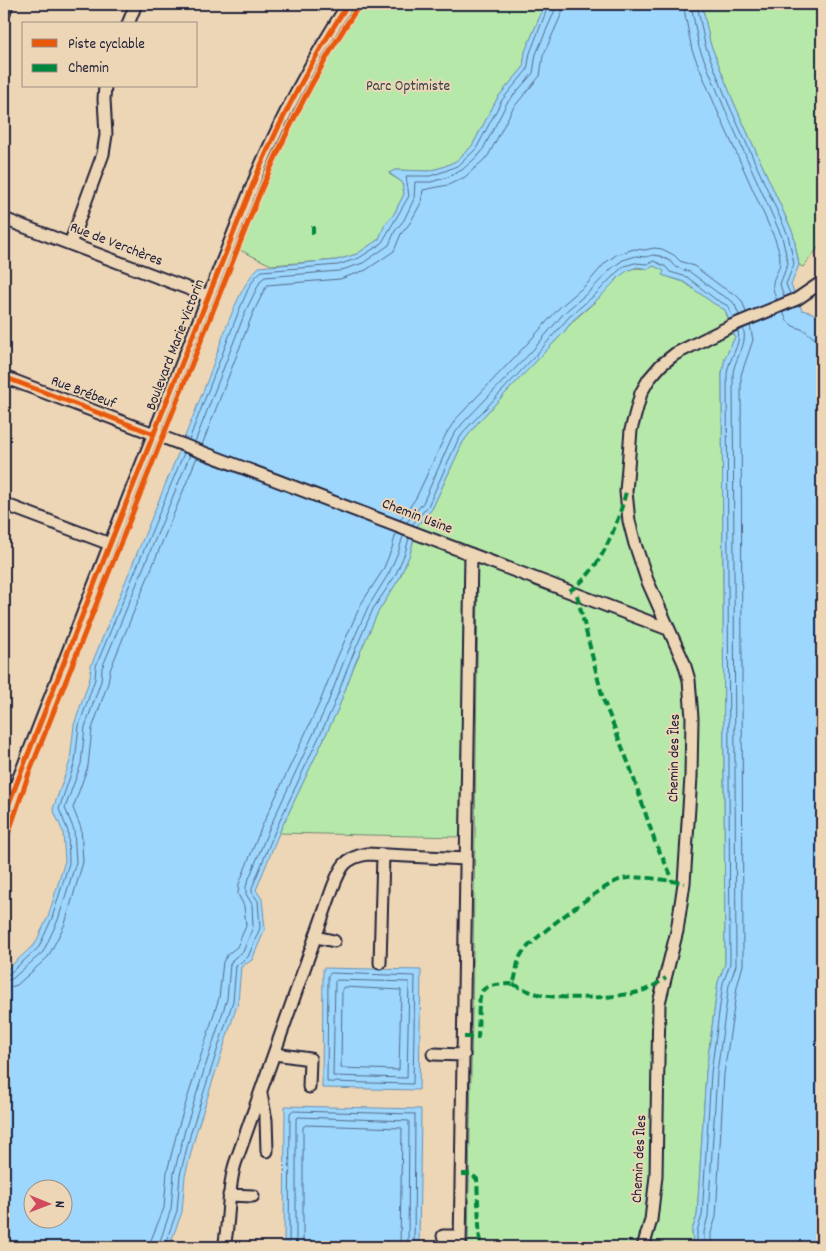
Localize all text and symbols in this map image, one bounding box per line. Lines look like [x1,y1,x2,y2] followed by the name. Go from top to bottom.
[22,22,198,88] legend
[68,34,145,56] text: Piste cyclable
[68,58,109,80] text: Chemin
[366,76,450,98] park label: Parc Optimiste
[66,217,166,273] street label: Rue de Verchères
[141,276,211,414] street label: Boulevard Marie-Victorin
[47,371,119,416] street label: Rue Brébeuf
[378,493,456,541] street label: Chemin Usine
[663,714,687,802] street label: Chemin des Îles
[627,1114,653,1204] street label: Chemin des Îles
[22,1178,72,1228] north arrow
[49,1201,69,1208] text: N

